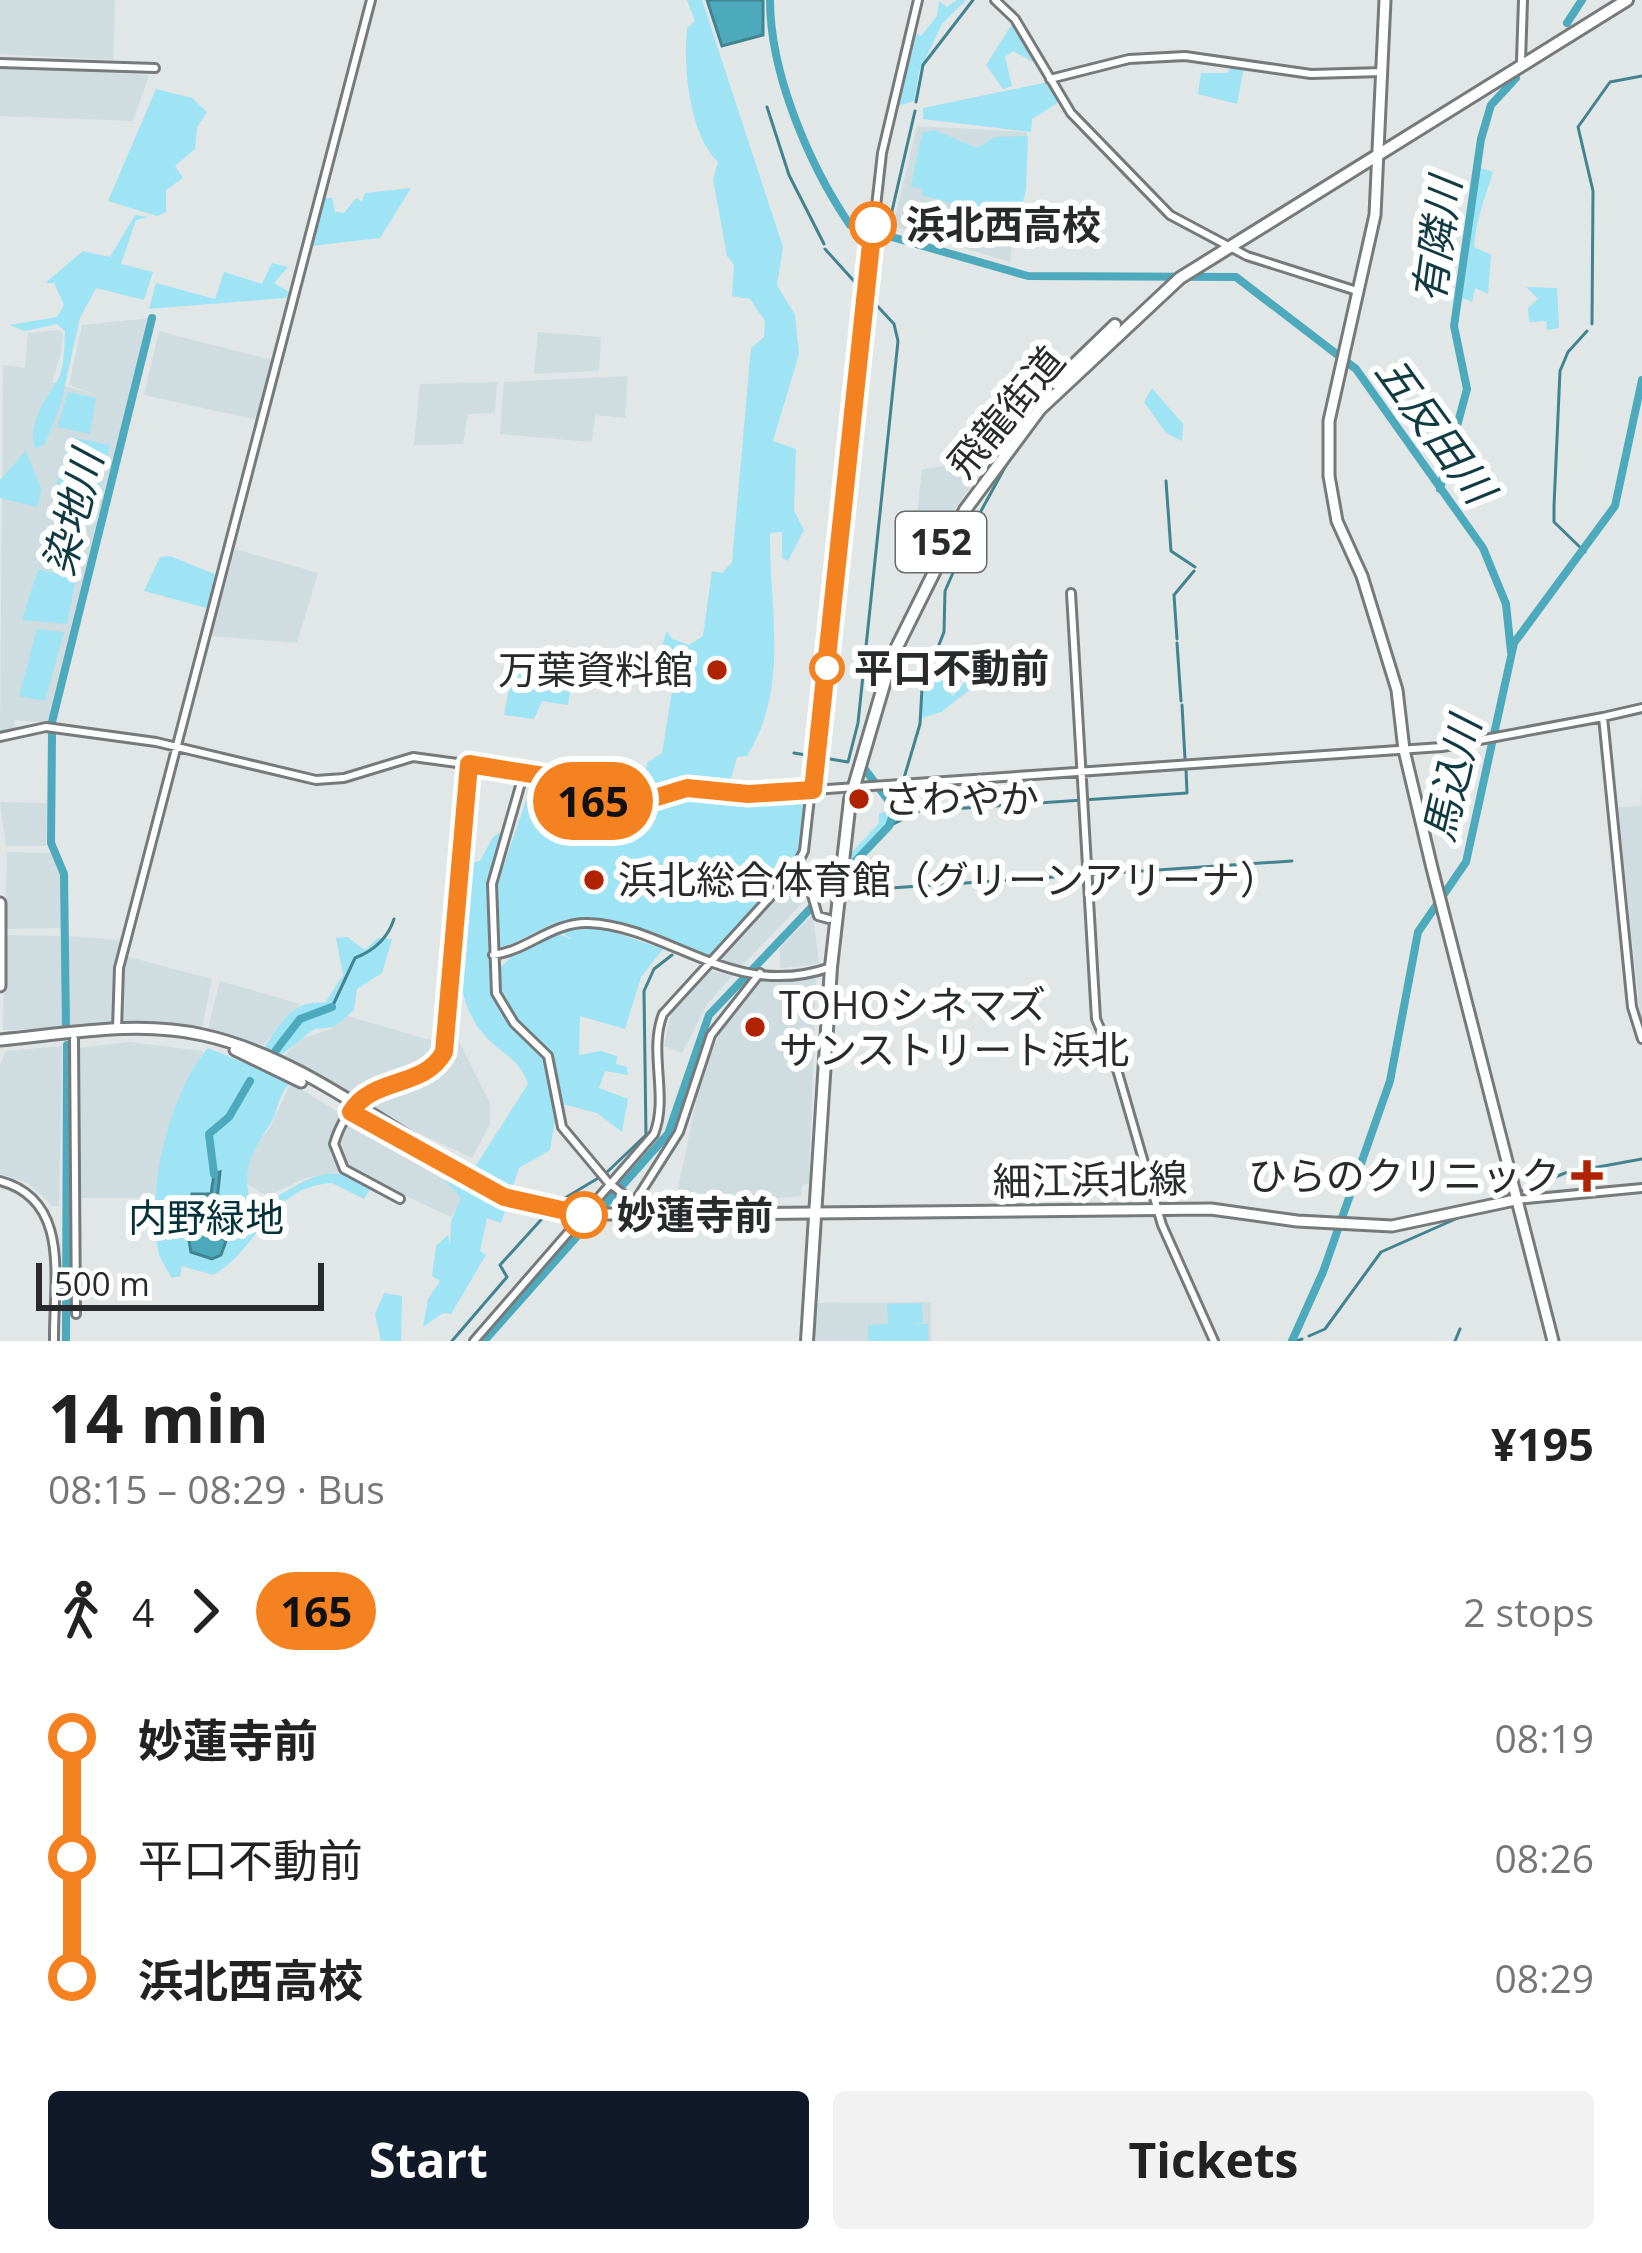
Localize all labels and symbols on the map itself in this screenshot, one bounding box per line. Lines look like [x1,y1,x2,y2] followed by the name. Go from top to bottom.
[1399,169,1473,306] water label: 有隣川
[906,197,1101,250] place label: 浜北西高校
[851,203,895,247] marker: 浜北西高校
[934,334,1075,488] street label: 飛龍街道
[1364,344,1511,517] water label: 五反田川
[29,441,115,581] water label: 染地川
[896,512,986,572] road number: 152
[854,640,1049,693] place label: 平口不動前
[498,642,693,695] place label: 万葉資料館
[811,652,843,684] marker: 平口不動前
[704,657,730,683] marker: 万葉資料館
[1409,707,1493,846] water label: 馬込川
[524,762,662,840] line badge: 165
[883,771,1039,824] place label: さわやか
[846,786,872,812] marker: さわやか
[618,852,1279,905] place label: 浜北総合体育館（グリーンアリーナ）
[581,867,607,893] marker: 浜北総合体育館（グリーンアリーナ）
[779,977,1129,1075] place label: TOHOシネマズ サンストリート浜北
[742,1014,768,1040] marker: TOHOシネマズ サンストリート浜北
[1248,1148,1560,1201] place label: ひらのクリニック
[992,1150,1188,1207] street label: 細江浜北線
[1571,1160,1603,1192] marker: ひらのクリニック
[617,1187,773,1240] place label: 妙蓮寺前
[128,1190,284,1243] park label: 内野緑地
[562,1193,606,1237] marker: 妙蓮寺前
[36,1257,324,1310] scale bar

